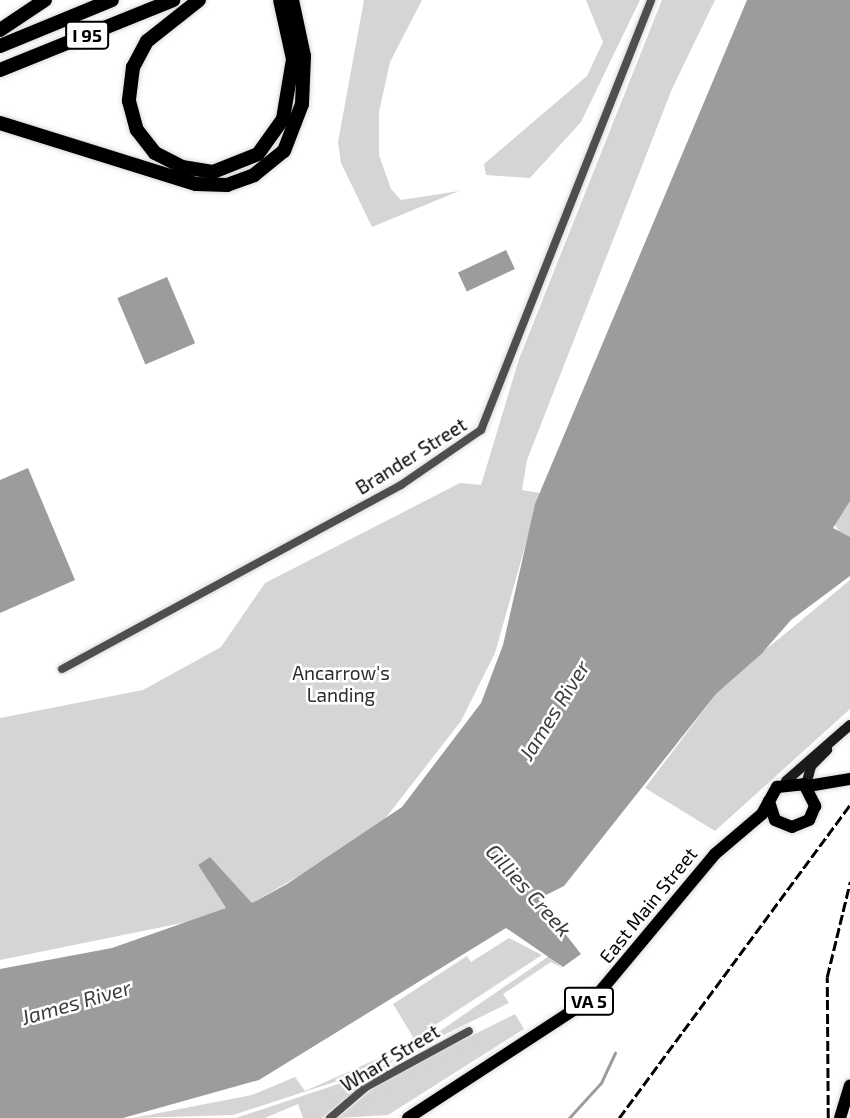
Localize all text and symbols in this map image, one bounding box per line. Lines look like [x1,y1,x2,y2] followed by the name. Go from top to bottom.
[64,20,110,50] road number: I 95
[351,413,471,499] street label: Brander Street
[513,655,595,765] water label: James River
[292,662,390,706] park label: Ancarrow's Landing
[481,839,577,941] water label: Gillies Creek
[594,843,702,967] street label: East Main Street
[18,974,134,1030] water label: James River
[563,986,615,1016] road number: VA 5
[336,1020,444,1096] street label: Wharf Street

